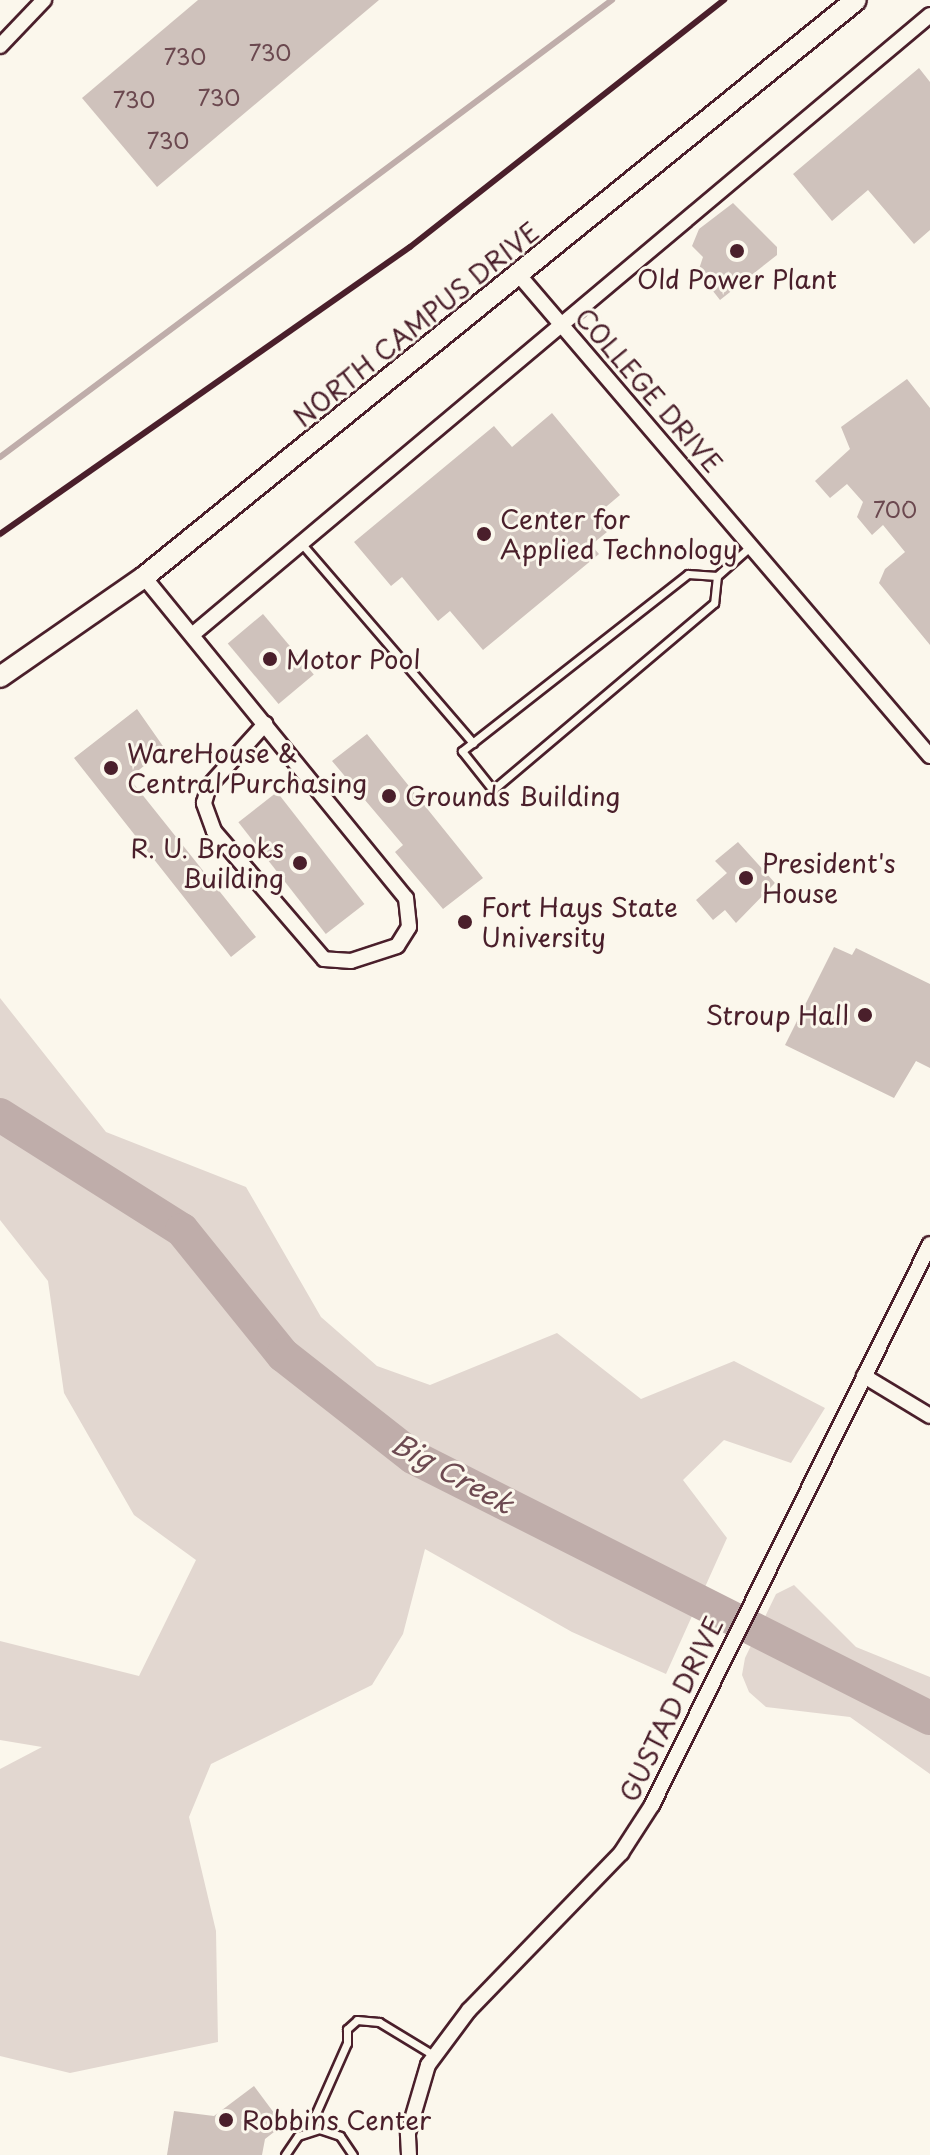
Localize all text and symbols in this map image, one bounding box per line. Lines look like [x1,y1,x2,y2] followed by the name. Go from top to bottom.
[249,39,291,65] house number: 730
[164,43,206,69] house number: 730
[198,84,240,110] house number: 730
[113,86,155,112] house number: 730
[147,127,189,153] house number: 730
[286,215,546,433] street label: NORTH CAMPUS DRIVE
[728,242,746,260] marker: Old Power Plant
[637,263,837,295] place label: Old Power Plant
[568,300,730,480] street label: COLLEGE DRIVE
[873,496,917,522] house number: 700
[500,503,740,564] place label: Center for Applied Technology
[475,525,493,543] marker: Center for Applied Technology
[286,643,422,675] place label: Motor Pool
[261,650,279,668] marker: Motor Pool
[127,737,368,798] place label: WareHouse & Central Purchasing
[102,759,120,777] marker: WareHouse & Central Purchasing
[405,780,620,812] place label: Grounds Building
[380,787,398,805] marker: Grounds Building
[127,832,284,894] place label: R. U. Brooks Building
[762,847,896,908] place label: President's House
[291,854,309,872] marker: R. U. Brooks Building
[737,869,755,887] marker: President's House
[481,891,680,952] place label: Fort Hays State University
[456,913,474,931] marker: Fort Hays State University
[705,999,849,1031] place label: Stroup Hall
[856,1006,874,1024] marker: Stroup Hall
[387,1426,519,1520] water label: Big Creek
[613,1613,729,1805] street label: GUSTAD DRIVE
[242,2104,433,2136] place label: Robbins Center
[217,2111,235,2129] marker: Robbins Center

